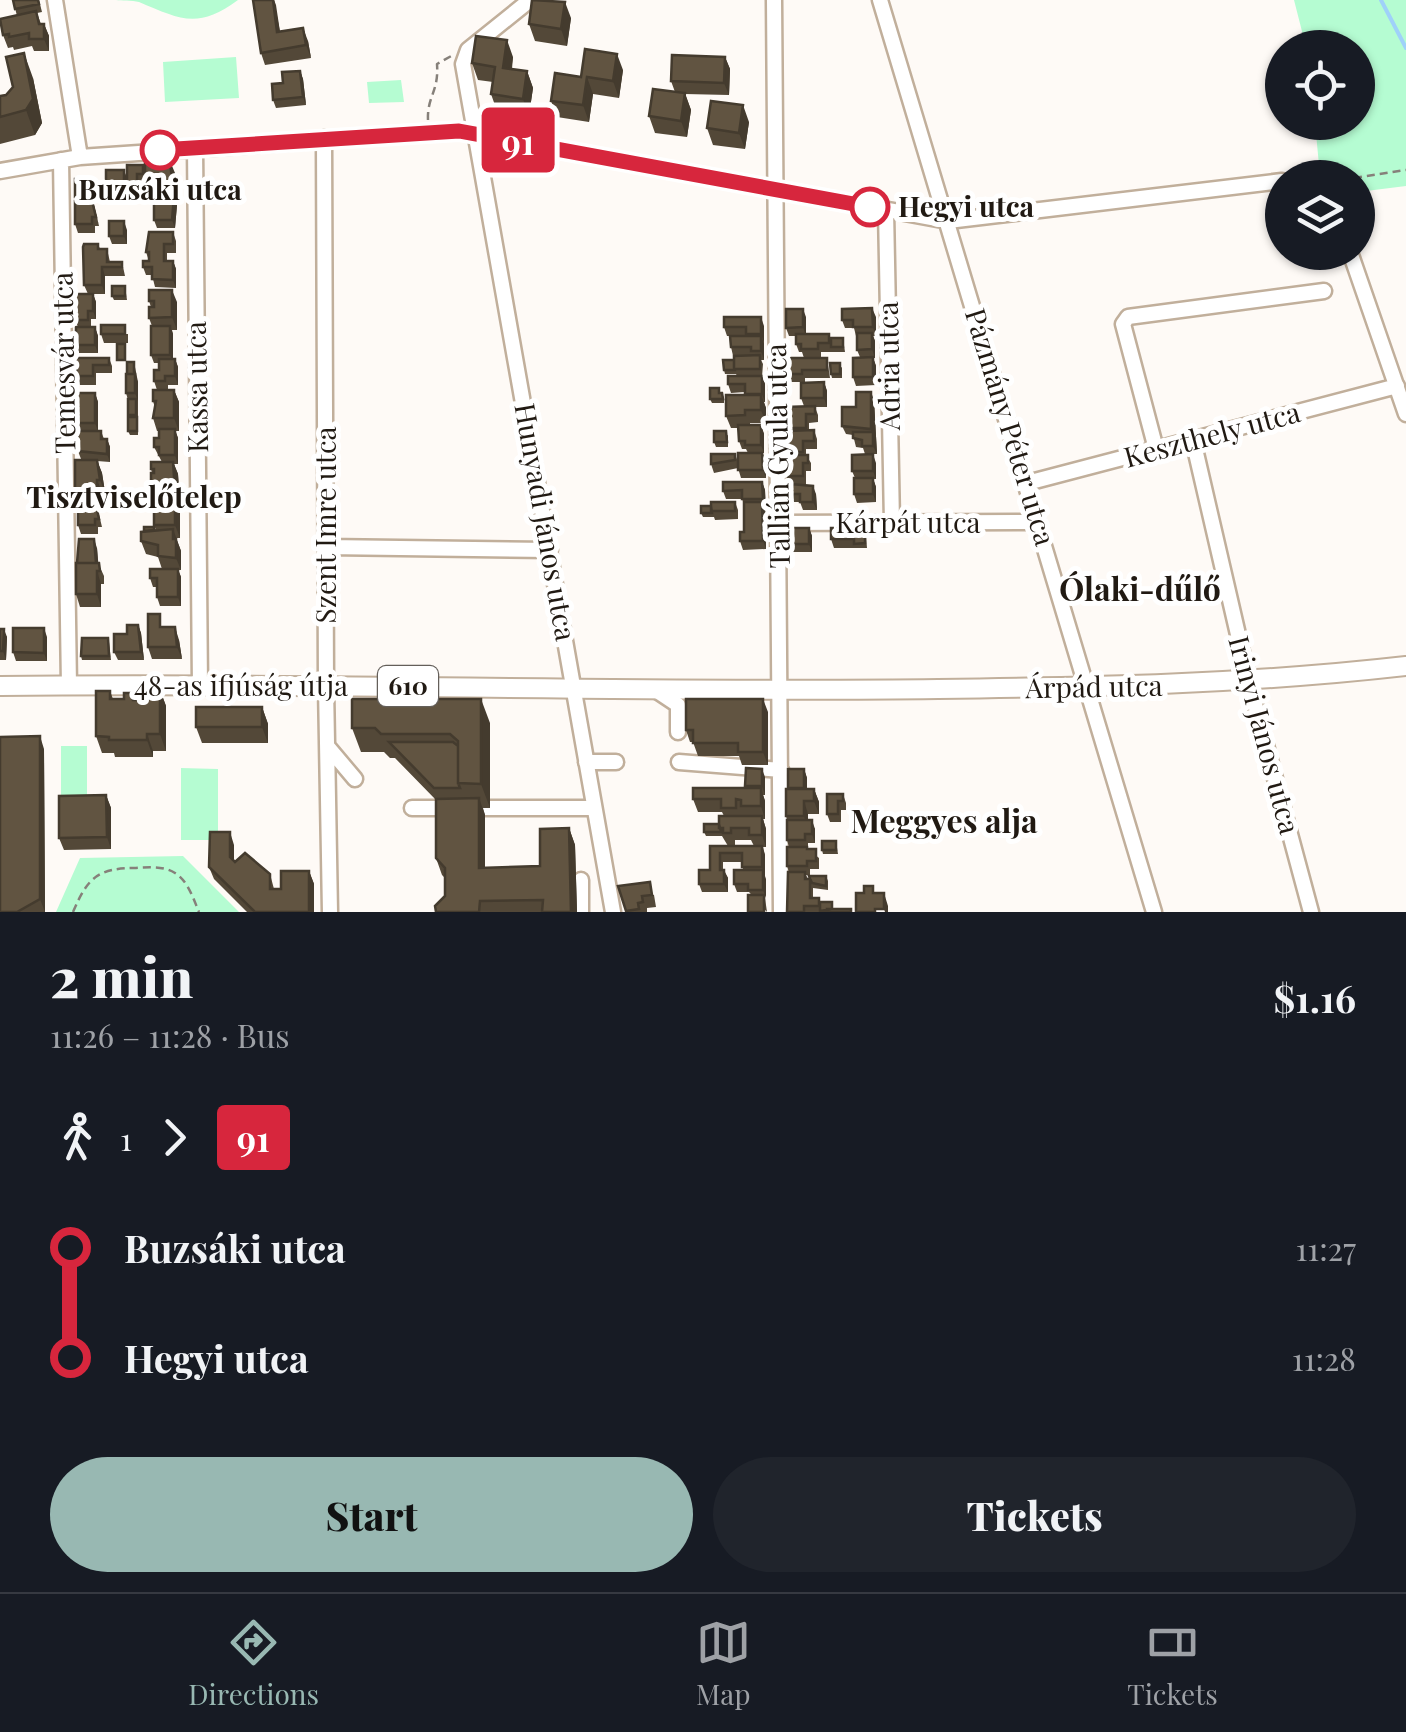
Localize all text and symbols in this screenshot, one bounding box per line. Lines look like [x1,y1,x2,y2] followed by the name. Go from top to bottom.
[1265,30,1375,270] map controls
[1265,30,1375,140] button: locate
[473,108,563,172] line badge: 91
[502,117,534,164] text: 91
[141,131,179,169] marker: Buzsáki utca
[1265,160,1375,270] button: layers
[78,170,242,207] place label: Buzsáki utca
[898,187,1035,224] place label: Hegyi utca
[851,188,889,226] marker: Hegyi utca
[42,272,83,454] street label: Temesvár utca
[868,301,907,432] street label: Adria utca
[958,304,1065,550] street label: Pázmány Péter utca
[176,321,215,453] street label: Kassa utca
[756,343,797,569] street label: Tallián Gyula utca
[1119,392,1304,475] street label: Keszthely utca
[507,400,586,644] street label: Hunyadi János utca
[306,427,343,623] street label: Szent Imre utca
[26,476,242,516] district label: Tisztviselőtelep
[835,503,981,540] street label: Kárpát utca
[1059,566,1221,609] district label: Ólaki-dűlő
[1221,631,1310,838] street label: Irinyi János utca
[134,666,348,703] street label: 48-as ifjúság útja
[378,666,438,706] road number: 610
[1024,666,1163,705] street label: Árpád utca
[850,798,1038,841] district label: Meggyes alja
[50,938,193,1012] text: 2 min
[1274,972,1356,1023] text: $1.16
[50,1013,290,1056] text: 11:26 – 11:28 · Bus
[50,1110,105,1165] icon: walk
[147,1110,202,1165] icon: forward
[237,1114,270,1161] text: 91
[120,1116,132,1159] text: 1
[124,1222,346,1273] text: Buzsáki utca
[1295,1226,1356,1269] text: 11:27
[124,1332,309,1383] text: Hegyi utca
[1292,1336,1356,1379] text: 11:28
[50,1457,693,1572] button: Start
[713,1457,1356,1572] button: Tickets
[188,1615,319,1712] tab: Directions
[696,1615,751,1712] tab: Map
[1127,1615,1218,1712] tab: Tickets

